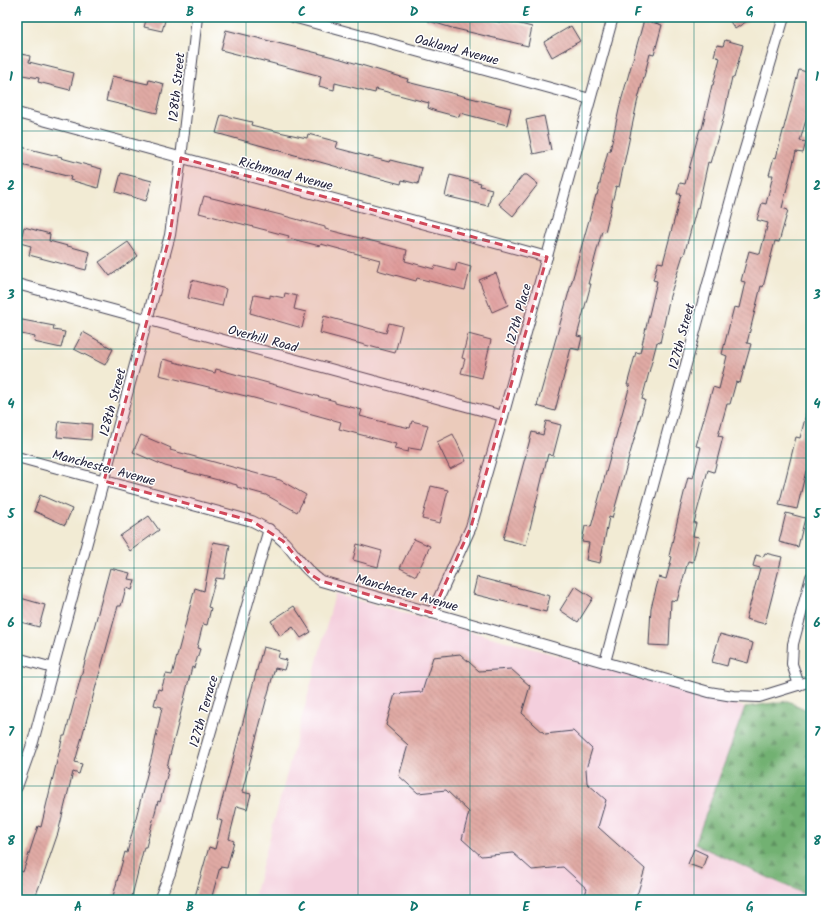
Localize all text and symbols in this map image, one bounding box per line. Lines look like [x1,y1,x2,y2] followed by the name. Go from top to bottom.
[74,2,82,23] text: A
[186,2,194,23] text: B
[298,2,306,23] text: C
[410,2,419,23] text: D
[522,2,530,23] text: E
[634,2,642,23] text: F
[746,2,754,23] text: G
[412,29,501,72] street label: Oakland Avenue
[163,50,192,123] street label: 128th Street
[9,67,13,88] text: 1
[815,67,819,88] text: 1
[236,152,335,197] street label: Richmond Avenue
[7,176,15,197] text: 2
[813,176,821,197] text: 2
[501,281,538,348] street label: 127th Place
[6,285,15,306] text: 3
[812,285,821,306] text: 3
[664,300,702,372] street label: 127th Street
[225,320,300,359] street label: Overhill Road
[94,365,133,439] street label: 128th Street
[7,394,15,415] text: 4
[813,394,821,415] text: 4
[50,445,158,492] street label: Manchester Avenue
[7,504,16,525] text: 5
[813,504,822,525] text: 5
[353,569,461,618] street label: Manchester Avenue
[7,613,15,634] text: 6
[813,613,821,634] text: 6
[184,673,225,750] street label: 127th Terrace
[8,722,15,743] text: 7
[814,722,821,743] text: 7
[7,831,15,852] text: 8
[813,831,821,852] text: 8
[74,897,82,917] text: A
[186,897,194,917] text: B
[298,897,306,917] text: C
[410,897,419,917] text: D
[522,897,530,917] text: E
[634,897,642,917] text: F
[746,897,754,917] text: G

